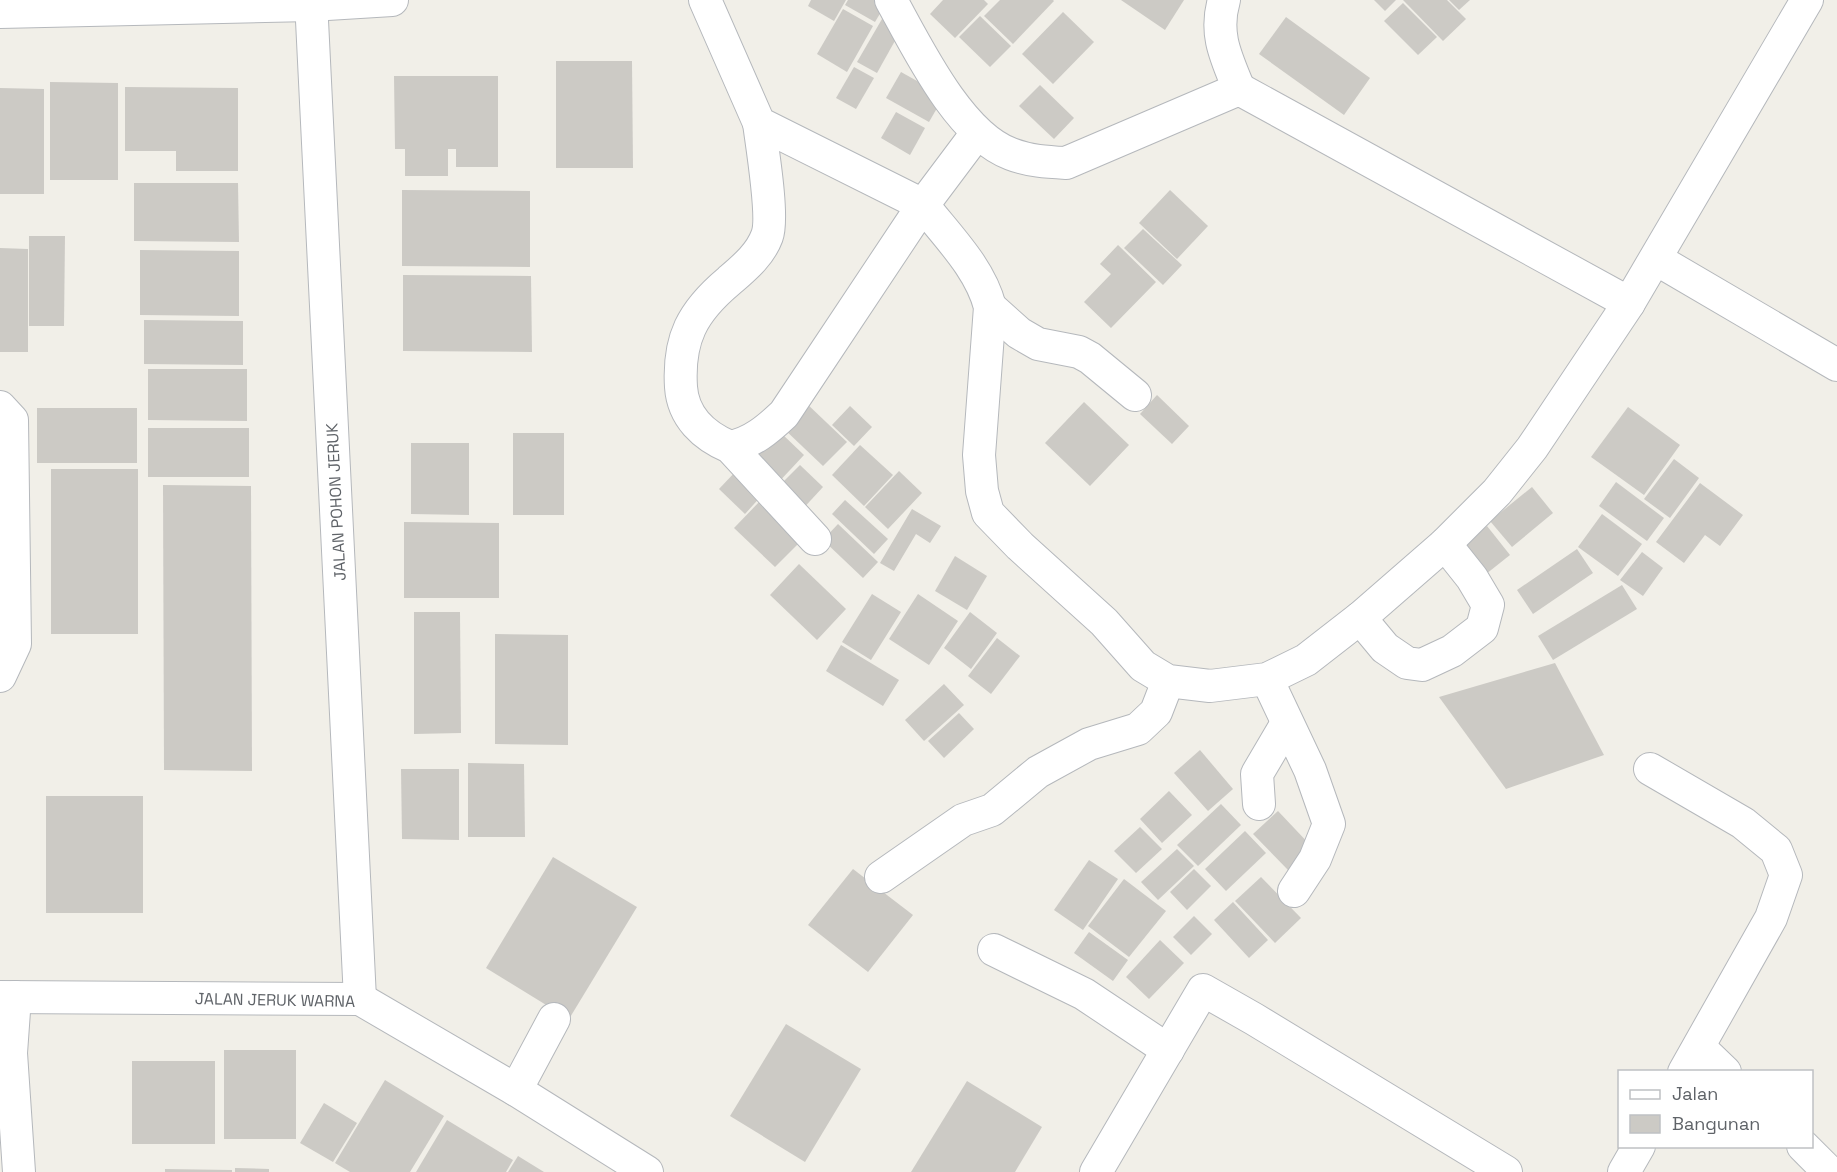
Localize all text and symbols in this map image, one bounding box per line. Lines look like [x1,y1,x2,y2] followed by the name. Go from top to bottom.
[321,422,351,581] street label: JALAN POHON JERUK
[195,988,355,1012] street label: JALAN JERUK WARNA
[1618,1070,1813,1148] legend
[1672,1082,1718,1105] text: Jalan
[1672,1112,1760,1135] text: Bangunan

